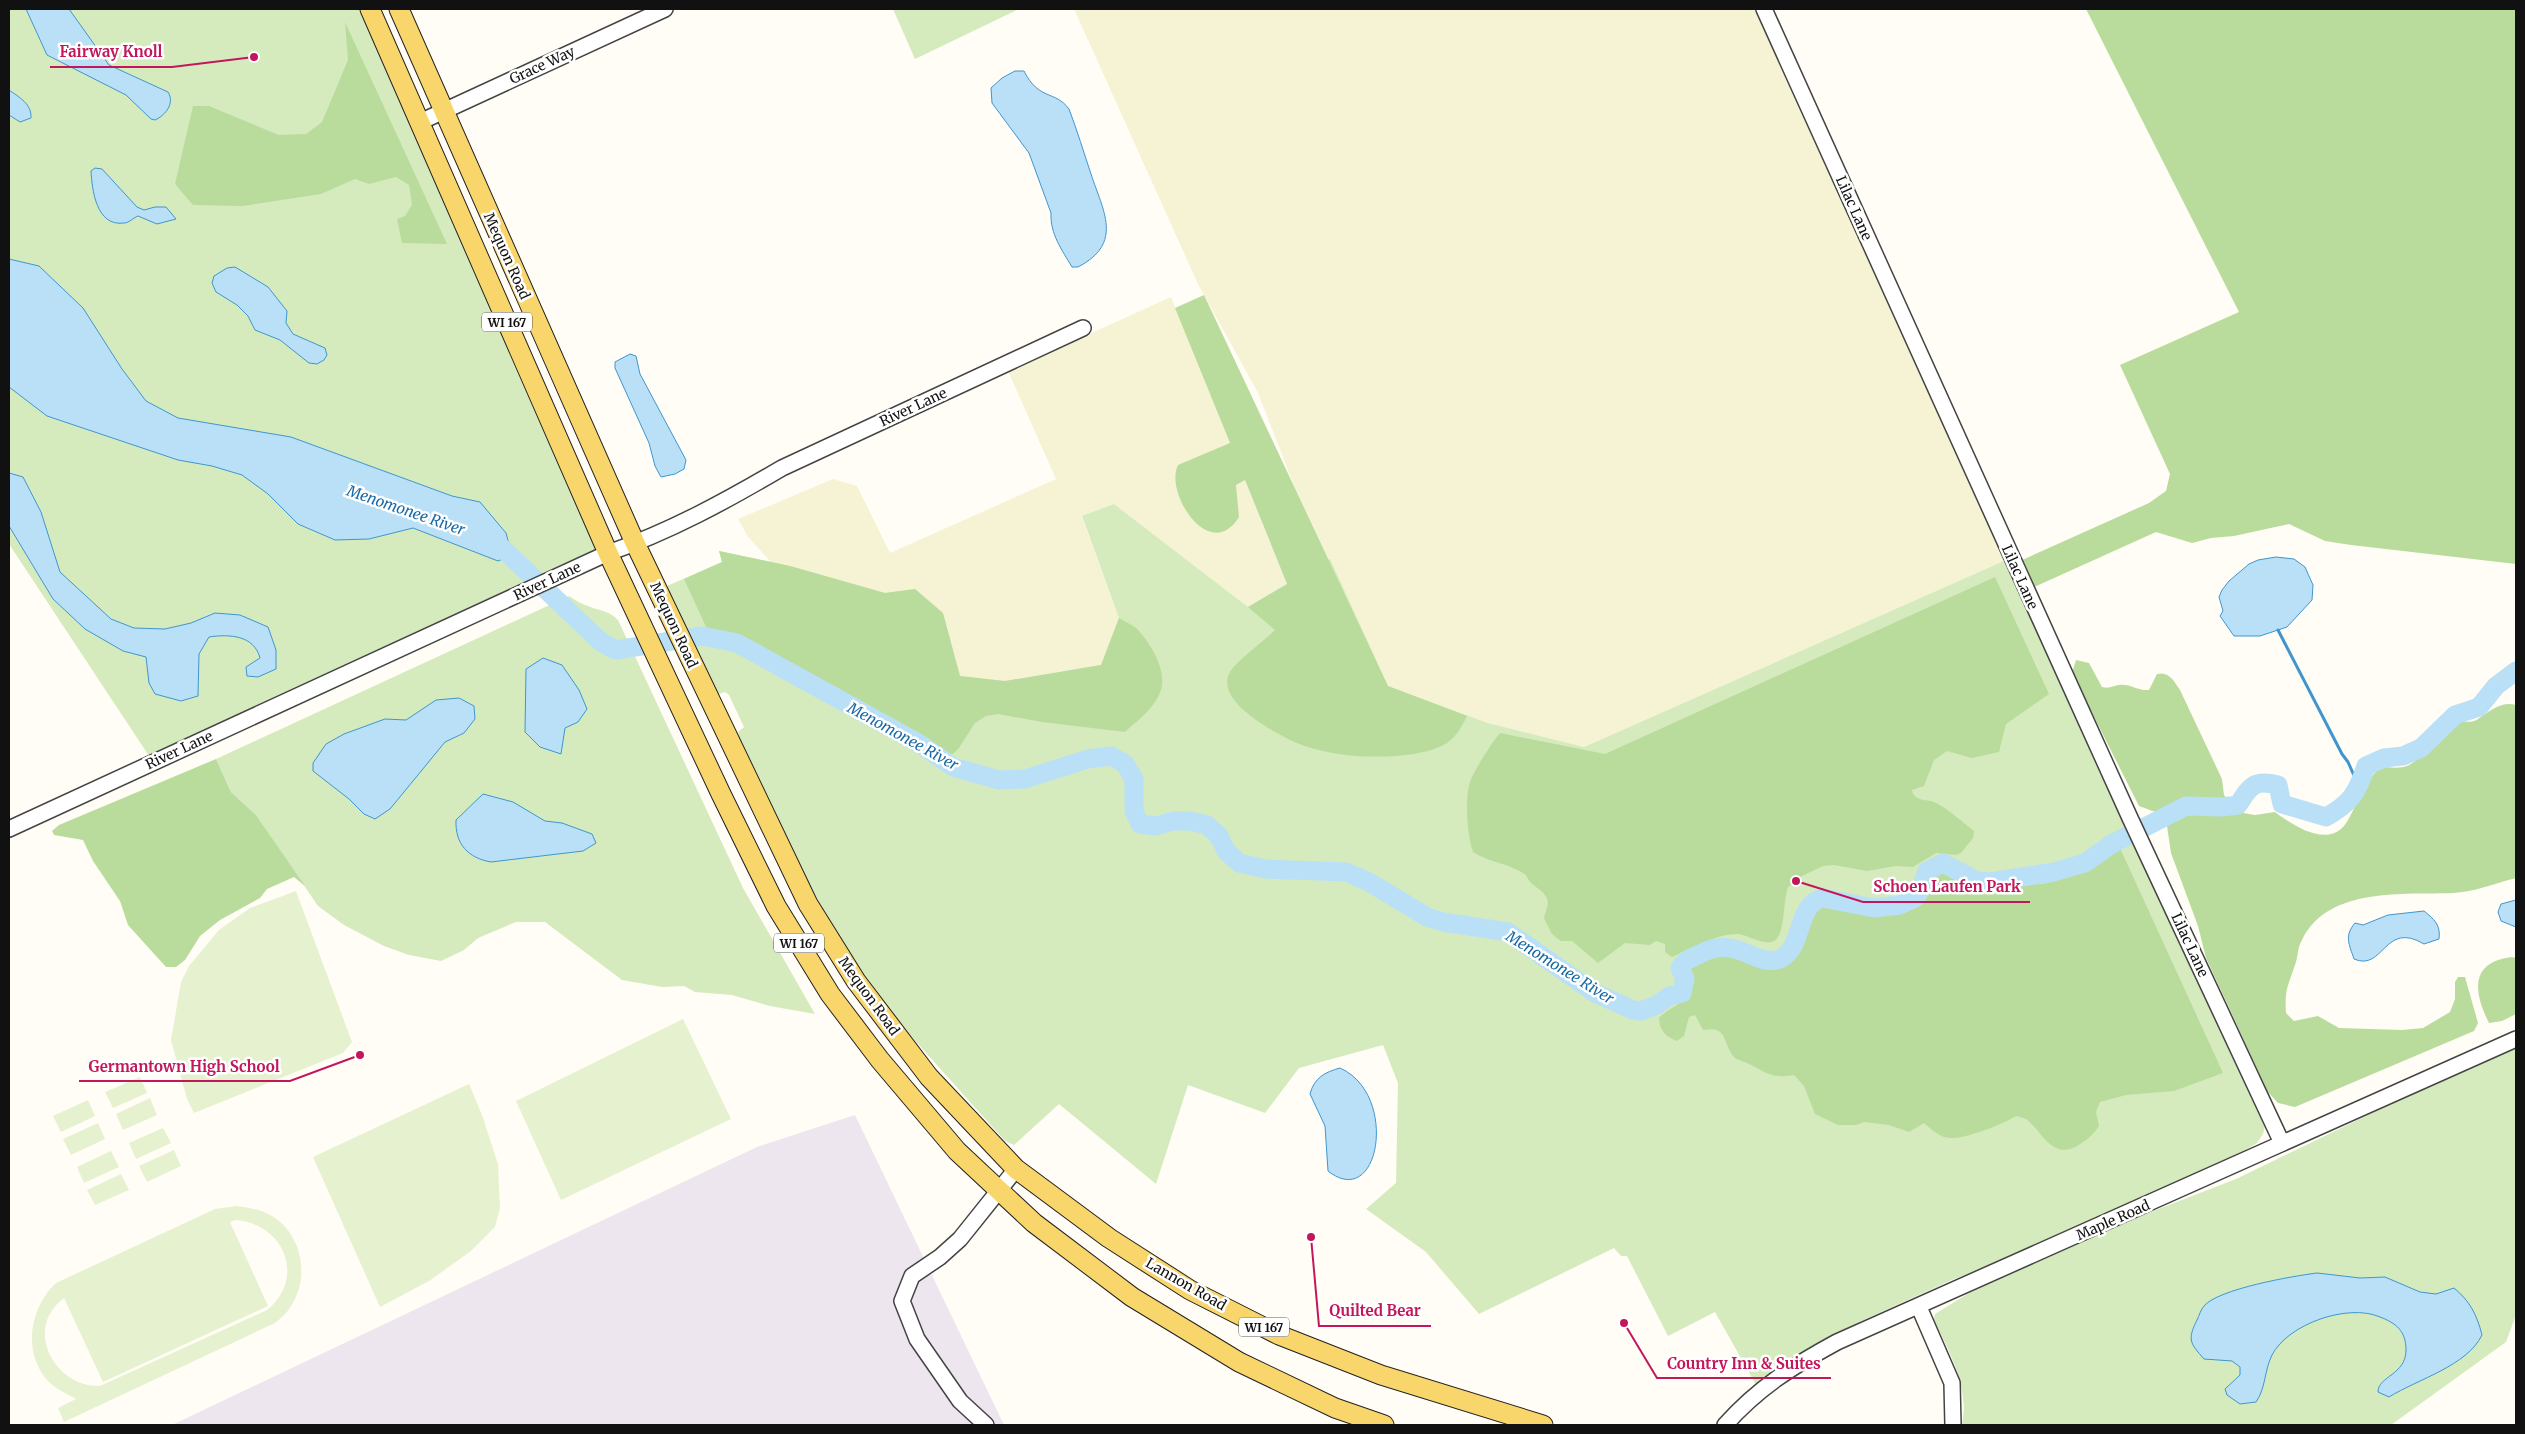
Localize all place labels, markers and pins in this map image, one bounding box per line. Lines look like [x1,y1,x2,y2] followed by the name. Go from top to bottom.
[50,37,172,67] callout: Fairway Knoll
[1863,872,2030,902] callout: Schoen Laufen Park
[79,1051,290,1081] callout: Germantown High School
[1319,1296,1431,1326] callout: Quilted Bear
[1657,1348,1831,1378] callout: Country Inn & Suites

